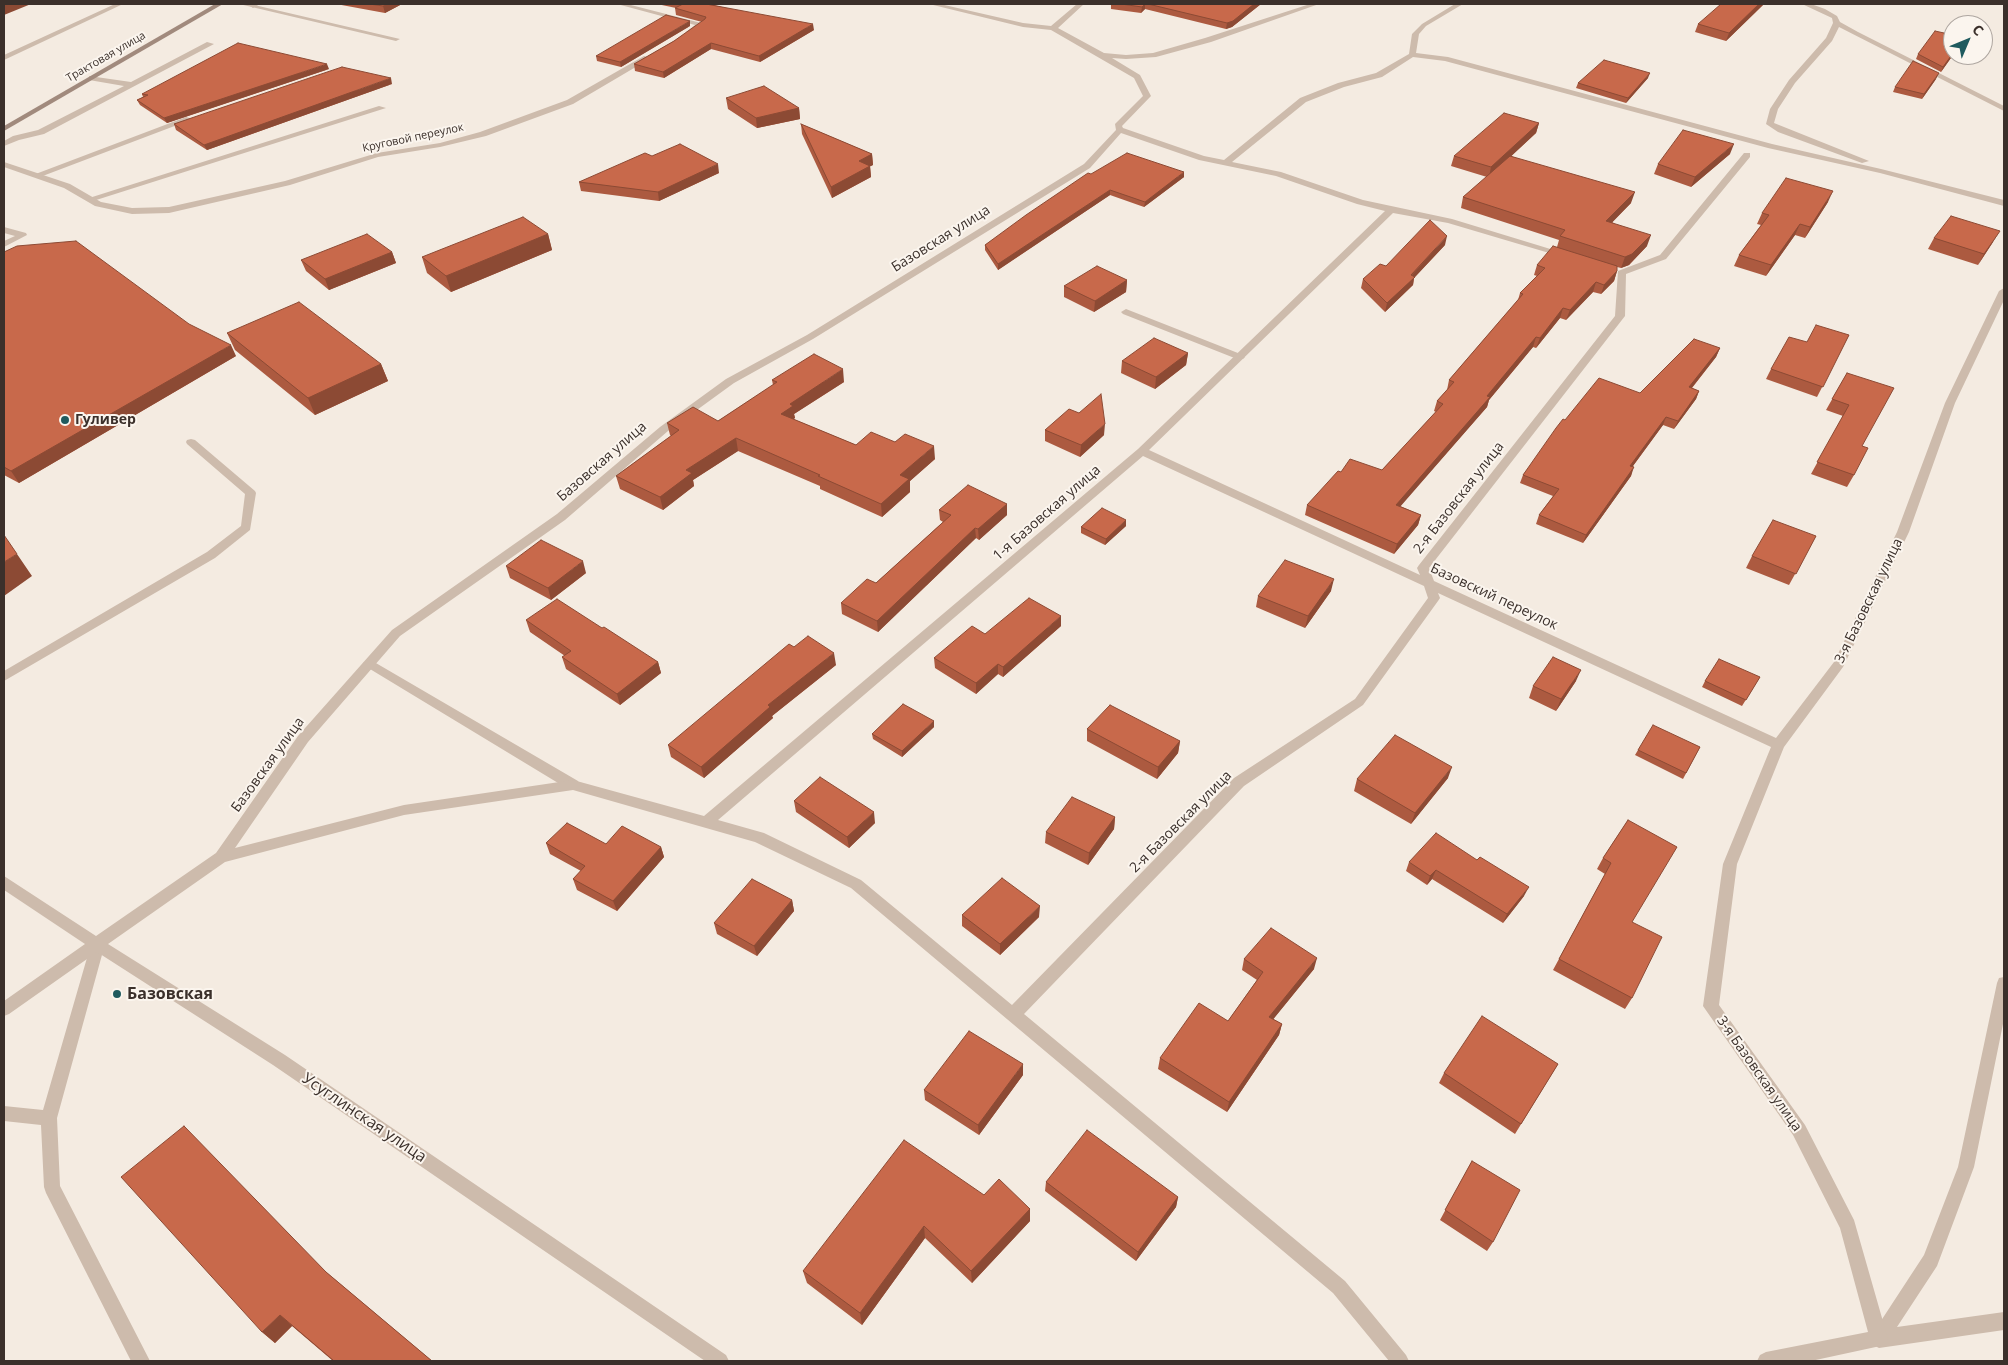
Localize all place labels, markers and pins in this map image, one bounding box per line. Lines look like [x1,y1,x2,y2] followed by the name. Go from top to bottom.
[75,412,136,428] place label: Гуливер
[59,414,71,426] marker: Гуливер
[127,984,213,1004] place label: Базовская
[111,988,123,1000] marker: Базовская

